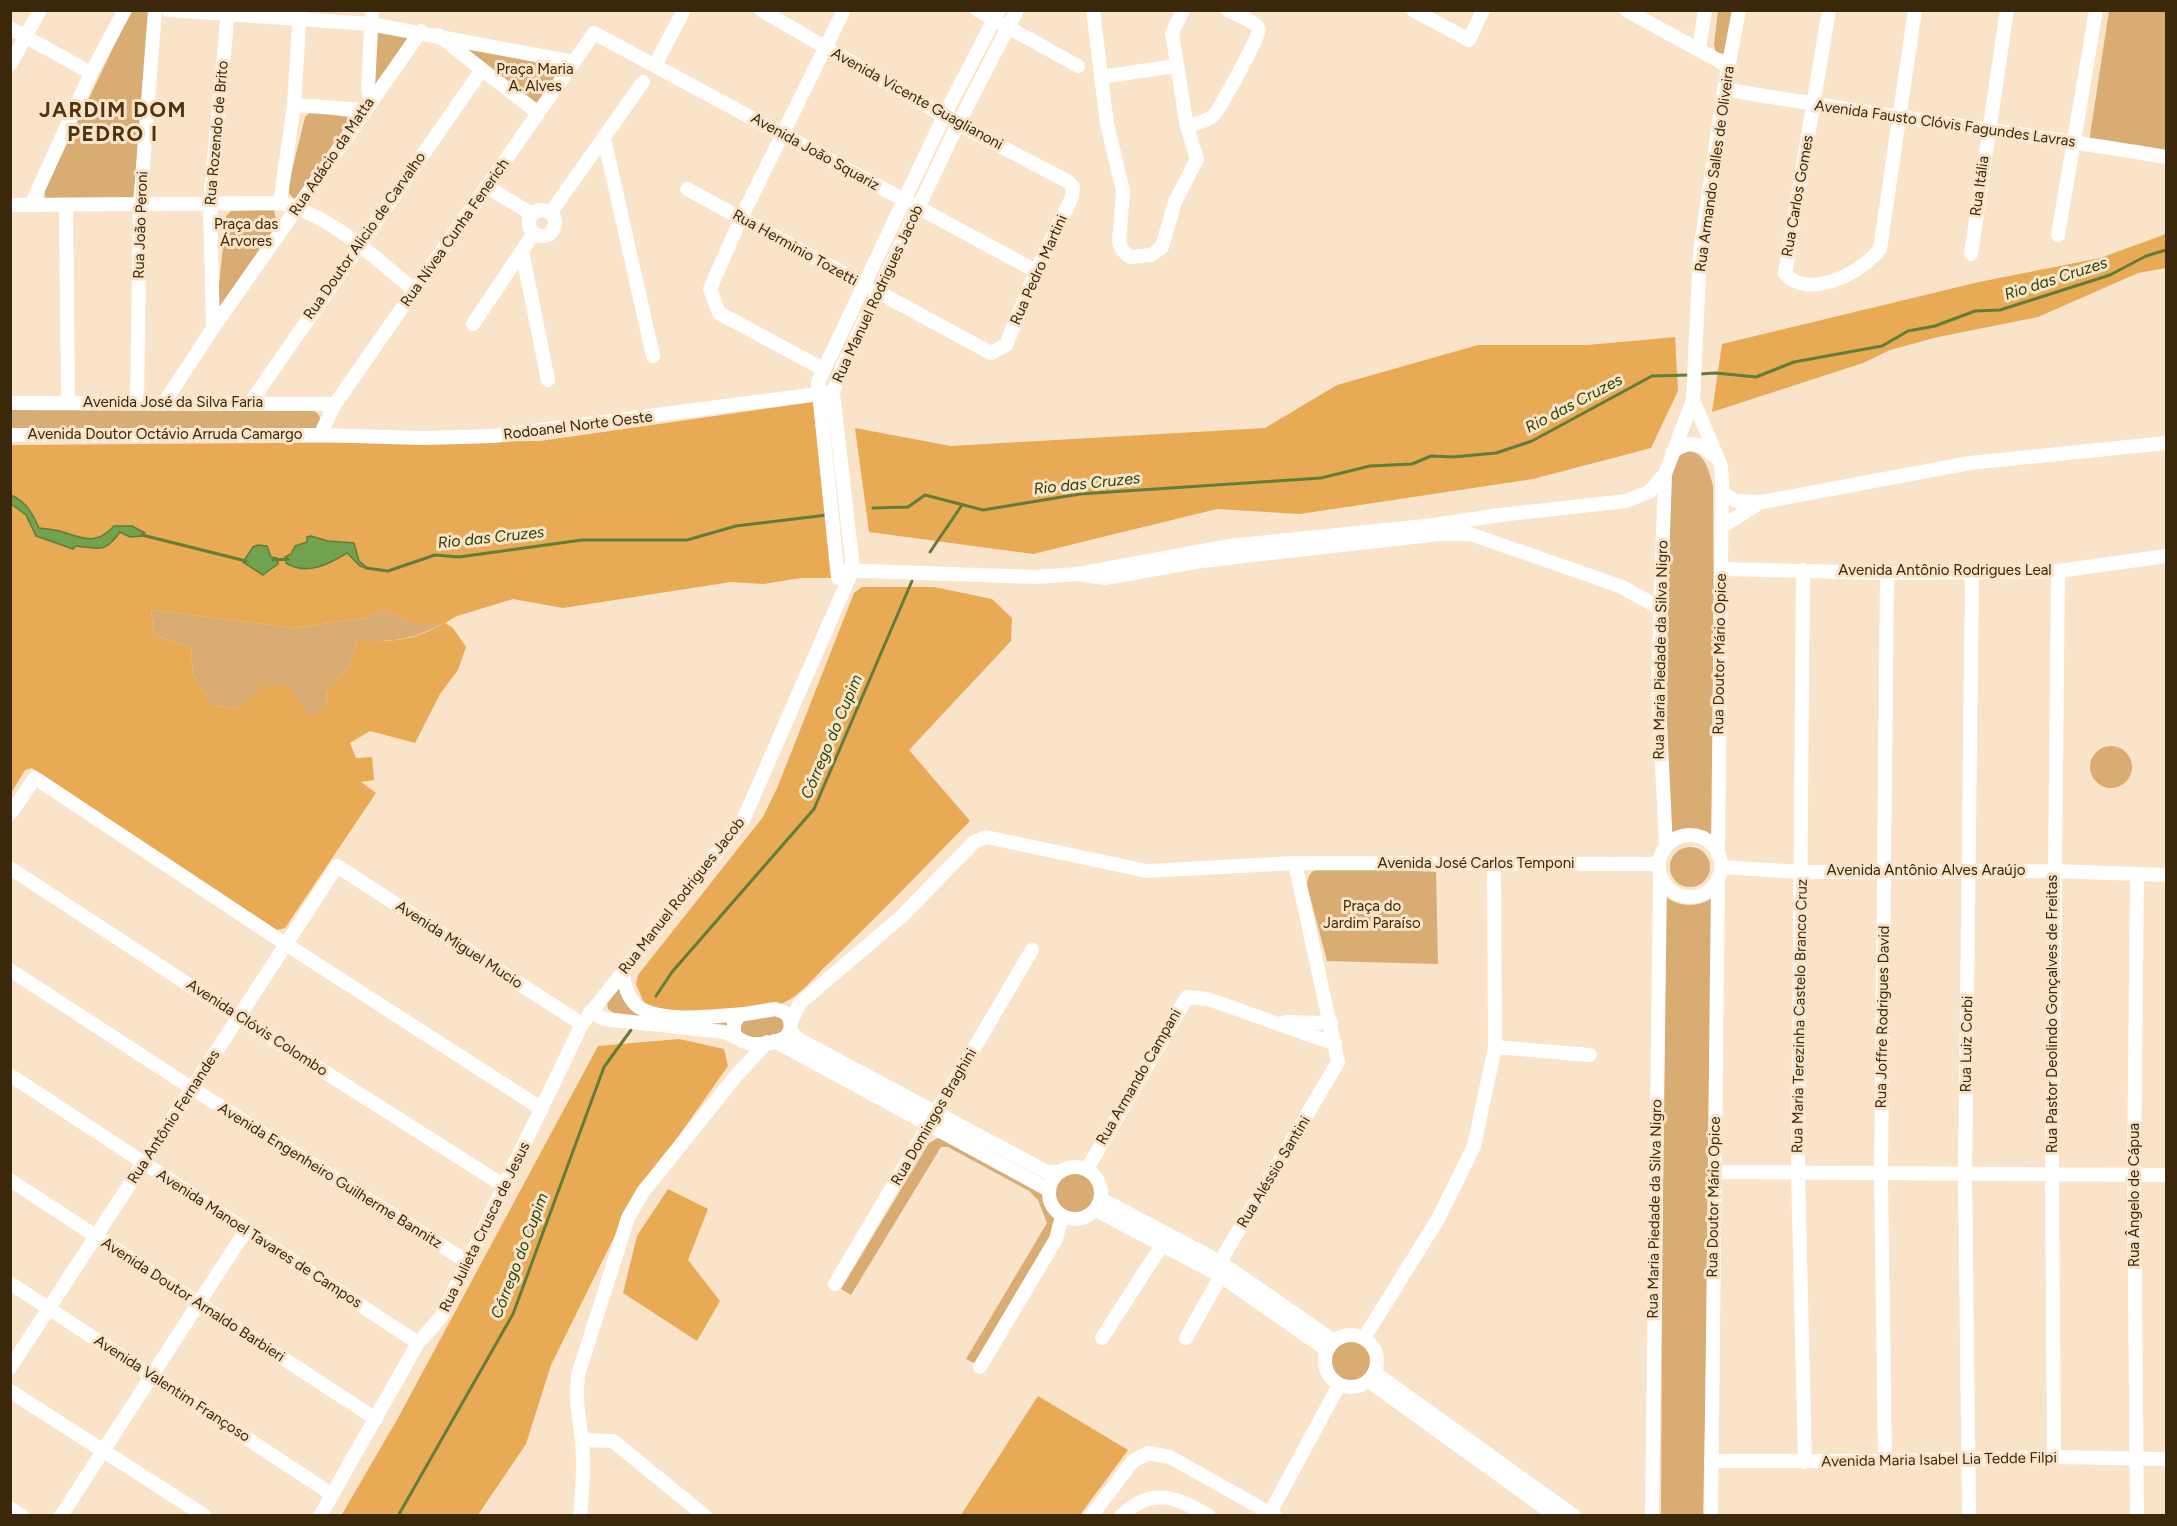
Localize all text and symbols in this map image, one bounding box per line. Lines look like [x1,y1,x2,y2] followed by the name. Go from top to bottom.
[828,44,1006,154] street label: Avenida Vicente Guaglianoni
[202,60,232,206] street label: Rua Rozendo de Brito
[496,61,574,96] park label: Praça Maria A. Alves
[1692,65,1738,273] street label: Rua Armando Salles de Oliveira
[286,94,378,220] street label: Rua Adácio da Matta
[1813,97,2077,151] street label: Avenida Fausto Clóvis Fagundes Lavras
[39,98,187,148] district label: JARDIM DOM PEDRO I
[748,109,882,195] street label: Avenida João Squariz
[1778,134,1818,258] street label: Rua Carlos Gomes
[300,149,430,323] street label: Rua Doutor Alicio de Carvalho
[1967,155,1993,217] street label: Rua Itália
[397,156,513,310] street label: Rua Nívea Cunha Fenerich
[130,171,152,279] street label: Rua João Peroni
[829,202,927,386] street label: Rua Manuel Rodrigues Jacob
[729,206,861,290] street label: Rua Herminio Tozetti
[1007,212,1071,328] street label: Rua Pedro Martini
[214,216,278,251] park label: Praça das Árvores
[2002,253,2110,305] water label: Rio das Cruzes
[1522,370,1626,438] water label: Rio das Cruzes
[83,394,263,412] street label: Avenida José da Silva Faria
[502,408,654,444] street label: Rodoanel Norte Oeste
[27,426,303,444] street label: Avenida Doutor Octávio Arruda Camargo
[1033,469,1141,499] water label: Rio das Cruzes
[437,523,545,553] water label: Rio das Cruzes
[1650,540,1672,760] street label: Rua Maria Piedade da Silva Nigro
[1838,562,2052,580] street label: Avenida Antônio Rodrigues Leal
[1710,573,1730,735] street label: Rua Doutor Mário Opice
[797,672,867,802] water label: Córrego do Cupim
[615,814,749,978] street label: Rua Manuel Rodrigues Jacob
[1377,855,1575,873] street label: Avenida José Carlos Temponi
[1827,862,2025,880] street label: Avenida Antônio Alves Araújo
[2044,875,2062,1153] street label: Rua Pastor Deolindo Gonçalves de Freitas
[1789,879,1811,1153] street label: Rua Maria Terezinha Castelo Branco Cruz
[392,897,526,993] street label: Avenida Miguel Mucio
[1323,898,1421,933] park label: Praça do Jardim Paraíso
[1872,925,1894,1109] street label: Rua Joffre Rodrigues David
[183,976,331,1080] street label: Avenida Clóvis Colombo
[1957,996,1977,1092] street label: Rua Luiz Corbi
[1093,1006,1185,1148] street label: Rua Armando Campani
[887,1045,981,1189] street label: Rua Domingos Braghini
[124,1047,224,1187] street label: Rua Antônio Fernandes
[215,1099,445,1253] street label: Avenida Engenheiro Guilherme Bannitz
[1644,1099,1666,1319] street label: Rua Maria Piedade da Silva Nigro
[1234,1113,1314,1231] street label: Rua Aléssio Santini
[1704,1116,1724,1278] street label: Rua Doutor Mário Opice
[2126,1123,2144,1267] street label: Rua Ângelo de Cápua
[436,1139,534,1315] street label: Rua Julieta Crusca de Jesus
[153,1166,365,1312] street label: Avenida Manoel Tavares de Campos
[487,1190,553,1322] water label: Córrego do Cupim
[98,1234,288,1366] street label: Avenida Doutor Arnaldo Barbieri
[91,1332,253,1446] street label: Avenida Valentim Françoso
[1821,1449,2057,1471] street label: Avenida Maria Isabel Lia Tedde Filpi

